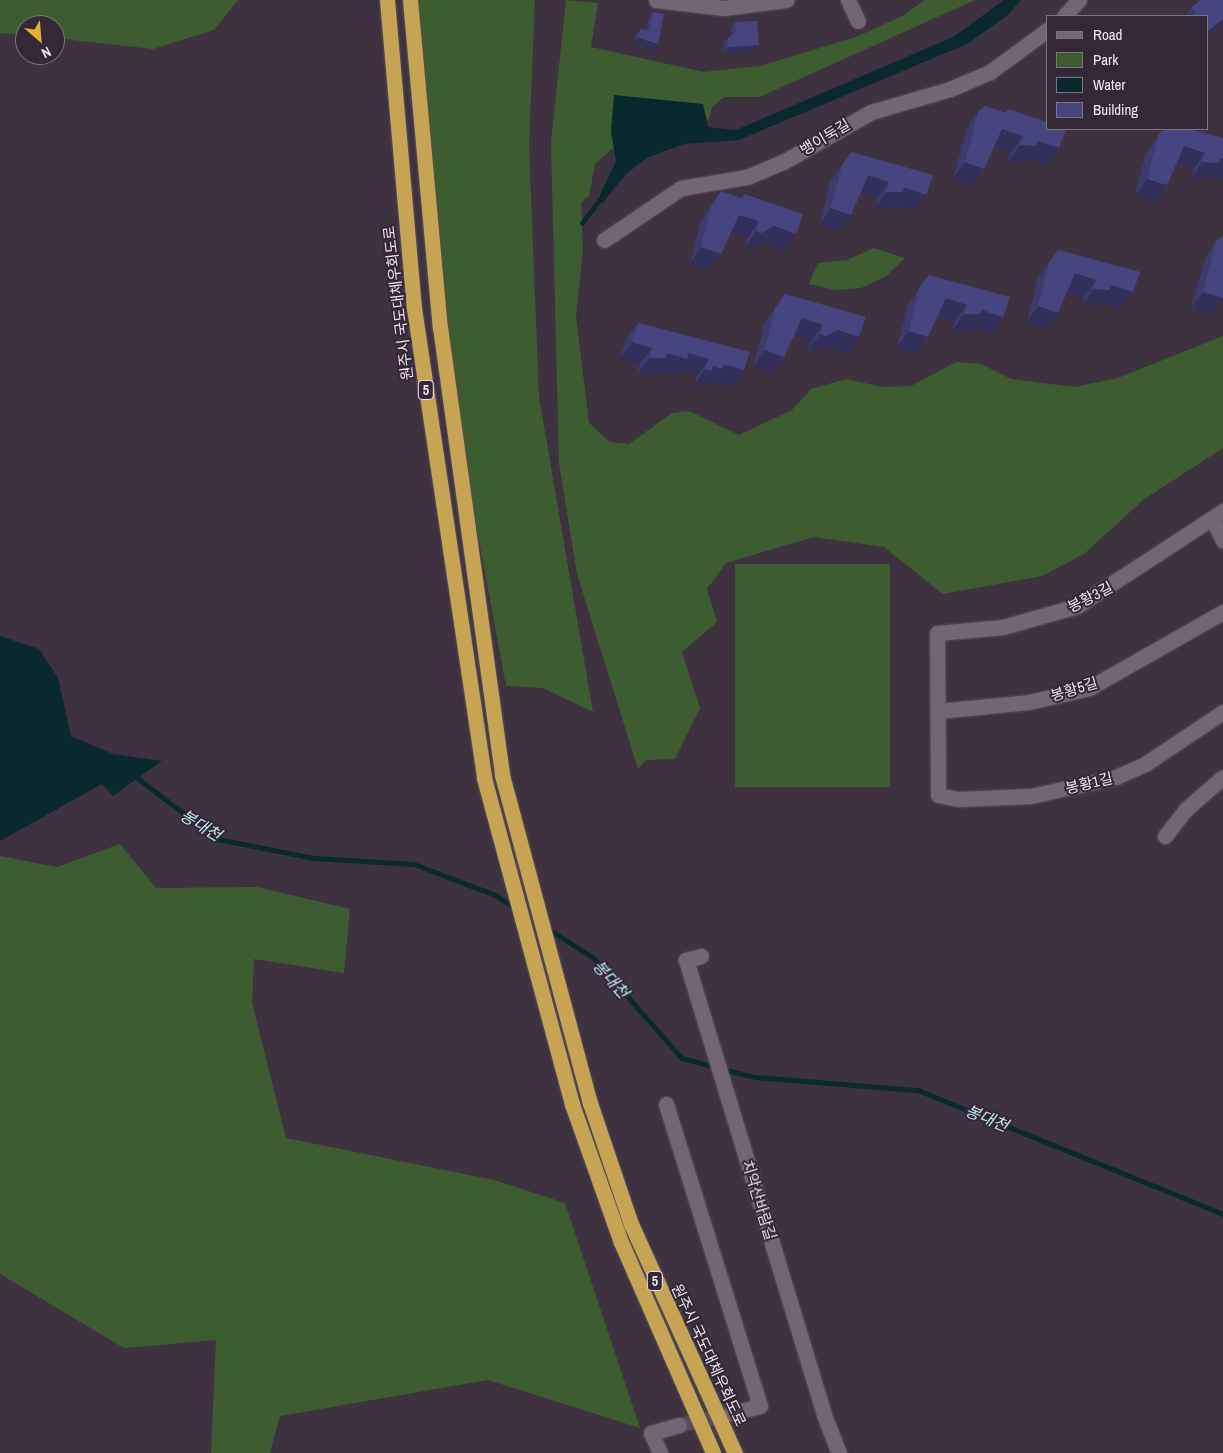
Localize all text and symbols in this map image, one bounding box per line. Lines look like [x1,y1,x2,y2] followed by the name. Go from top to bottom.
[15,15,65,65] north arrow
[1046,15,1208,130] legend
[1093,24,1122,45] text: Road
[39,43,54,62] text: N
[1093,49,1118,70] text: Park
[1093,74,1125,95] text: Water
[1093,99,1138,120] text: Building
[797,115,853,159] street label: 뱅이둑길
[380,225,416,381] street label: 원주시 국도대체우회도로
[417,378,435,402] road number: 5
[1064,578,1116,616] street label: 봉황3길
[1048,673,1100,705] street label: 봉황5길
[1063,769,1115,797] street label: 봉황1길
[177,805,225,845] water label: 봉대천
[589,956,633,1002] water label: 봉대천
[963,1101,1011,1135] water label: 봉대천
[738,1158,780,1242] street label: 치악산바람길
[646,1270,664,1292] road number: 5
[668,1281,750,1429] street label: 원주시 국도대체우회도로

